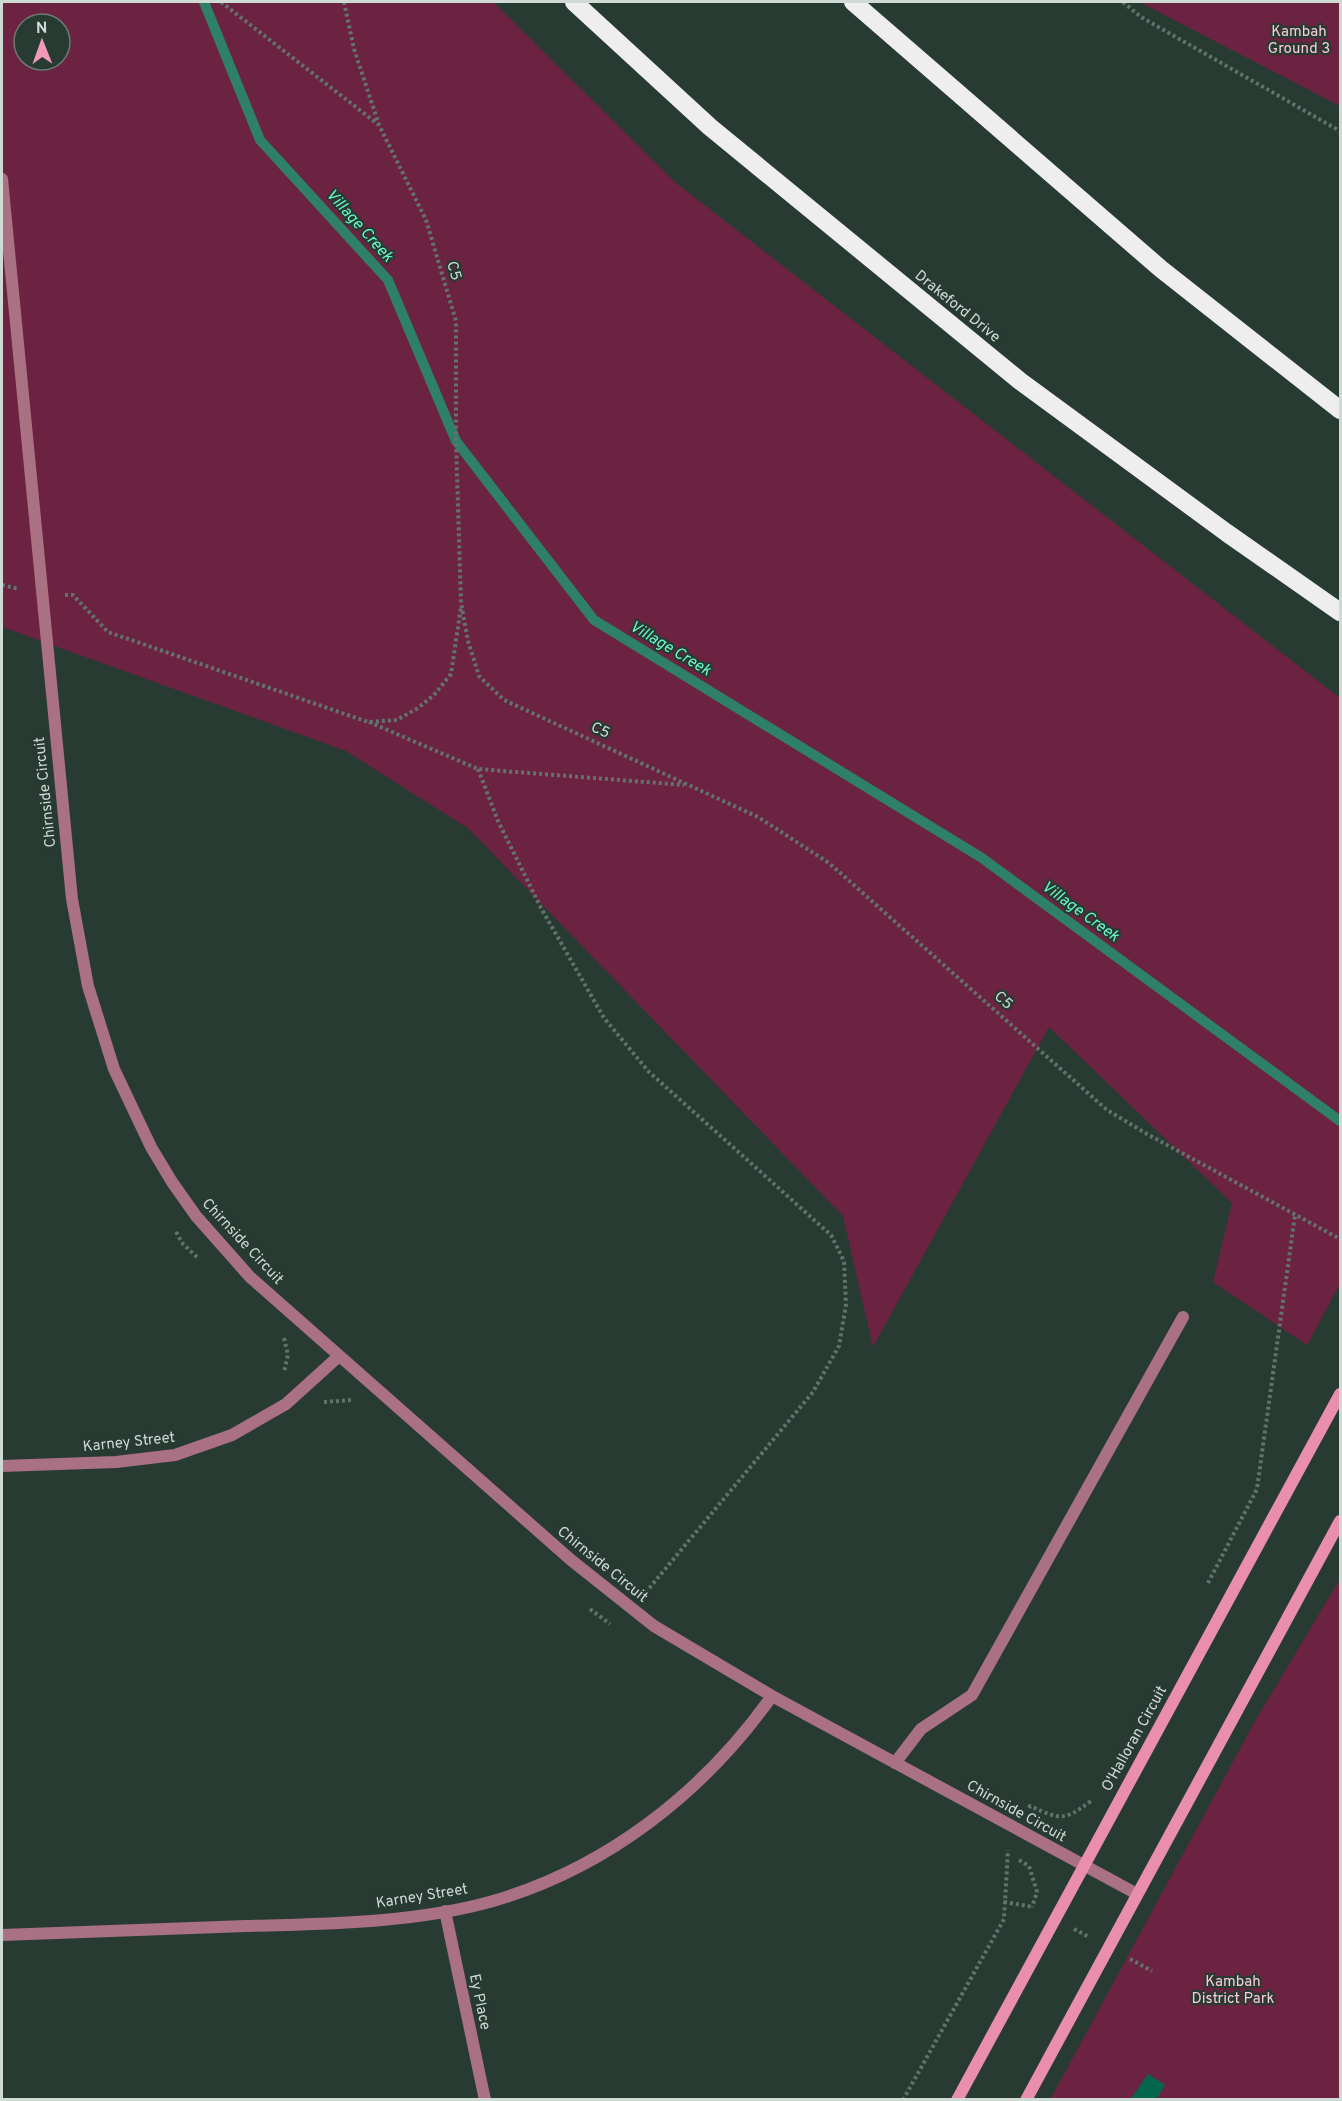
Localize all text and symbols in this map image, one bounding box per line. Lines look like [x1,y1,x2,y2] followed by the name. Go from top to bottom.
[12,12,72,72] north arrow
[36,19,48,39] text: N
[1268,23,1330,59] park label: Kambah Ground 3
[321,185,398,267] water label: Village Creek
[441,259,465,283] street label: C5
[910,267,1004,347] street label: Drakeford Drive
[626,617,715,682] water label: Village Creek
[587,718,613,744] street label: C5
[31,736,61,848] street label: Chirnside Circuit
[1037,877,1124,947] water label: Village Creek
[990,988,1016,1014] street label: C5
[197,1195,287,1289] street label: Chirnside Circuit
[82,1429,176,1457] street label: Karney Street
[553,1523,651,1607] street label: Chirnside Circuit
[1098,1683,1172,1795] street label: O'Halloran Circuit
[963,1777,1069,1847] street label: Chirnside Circuit
[375,1880,469,1914] street label: Karney Street
[464,1972,494,2032] street label: Ey Place
[1191,1973,1275,2009] park label: Kambah District Park

